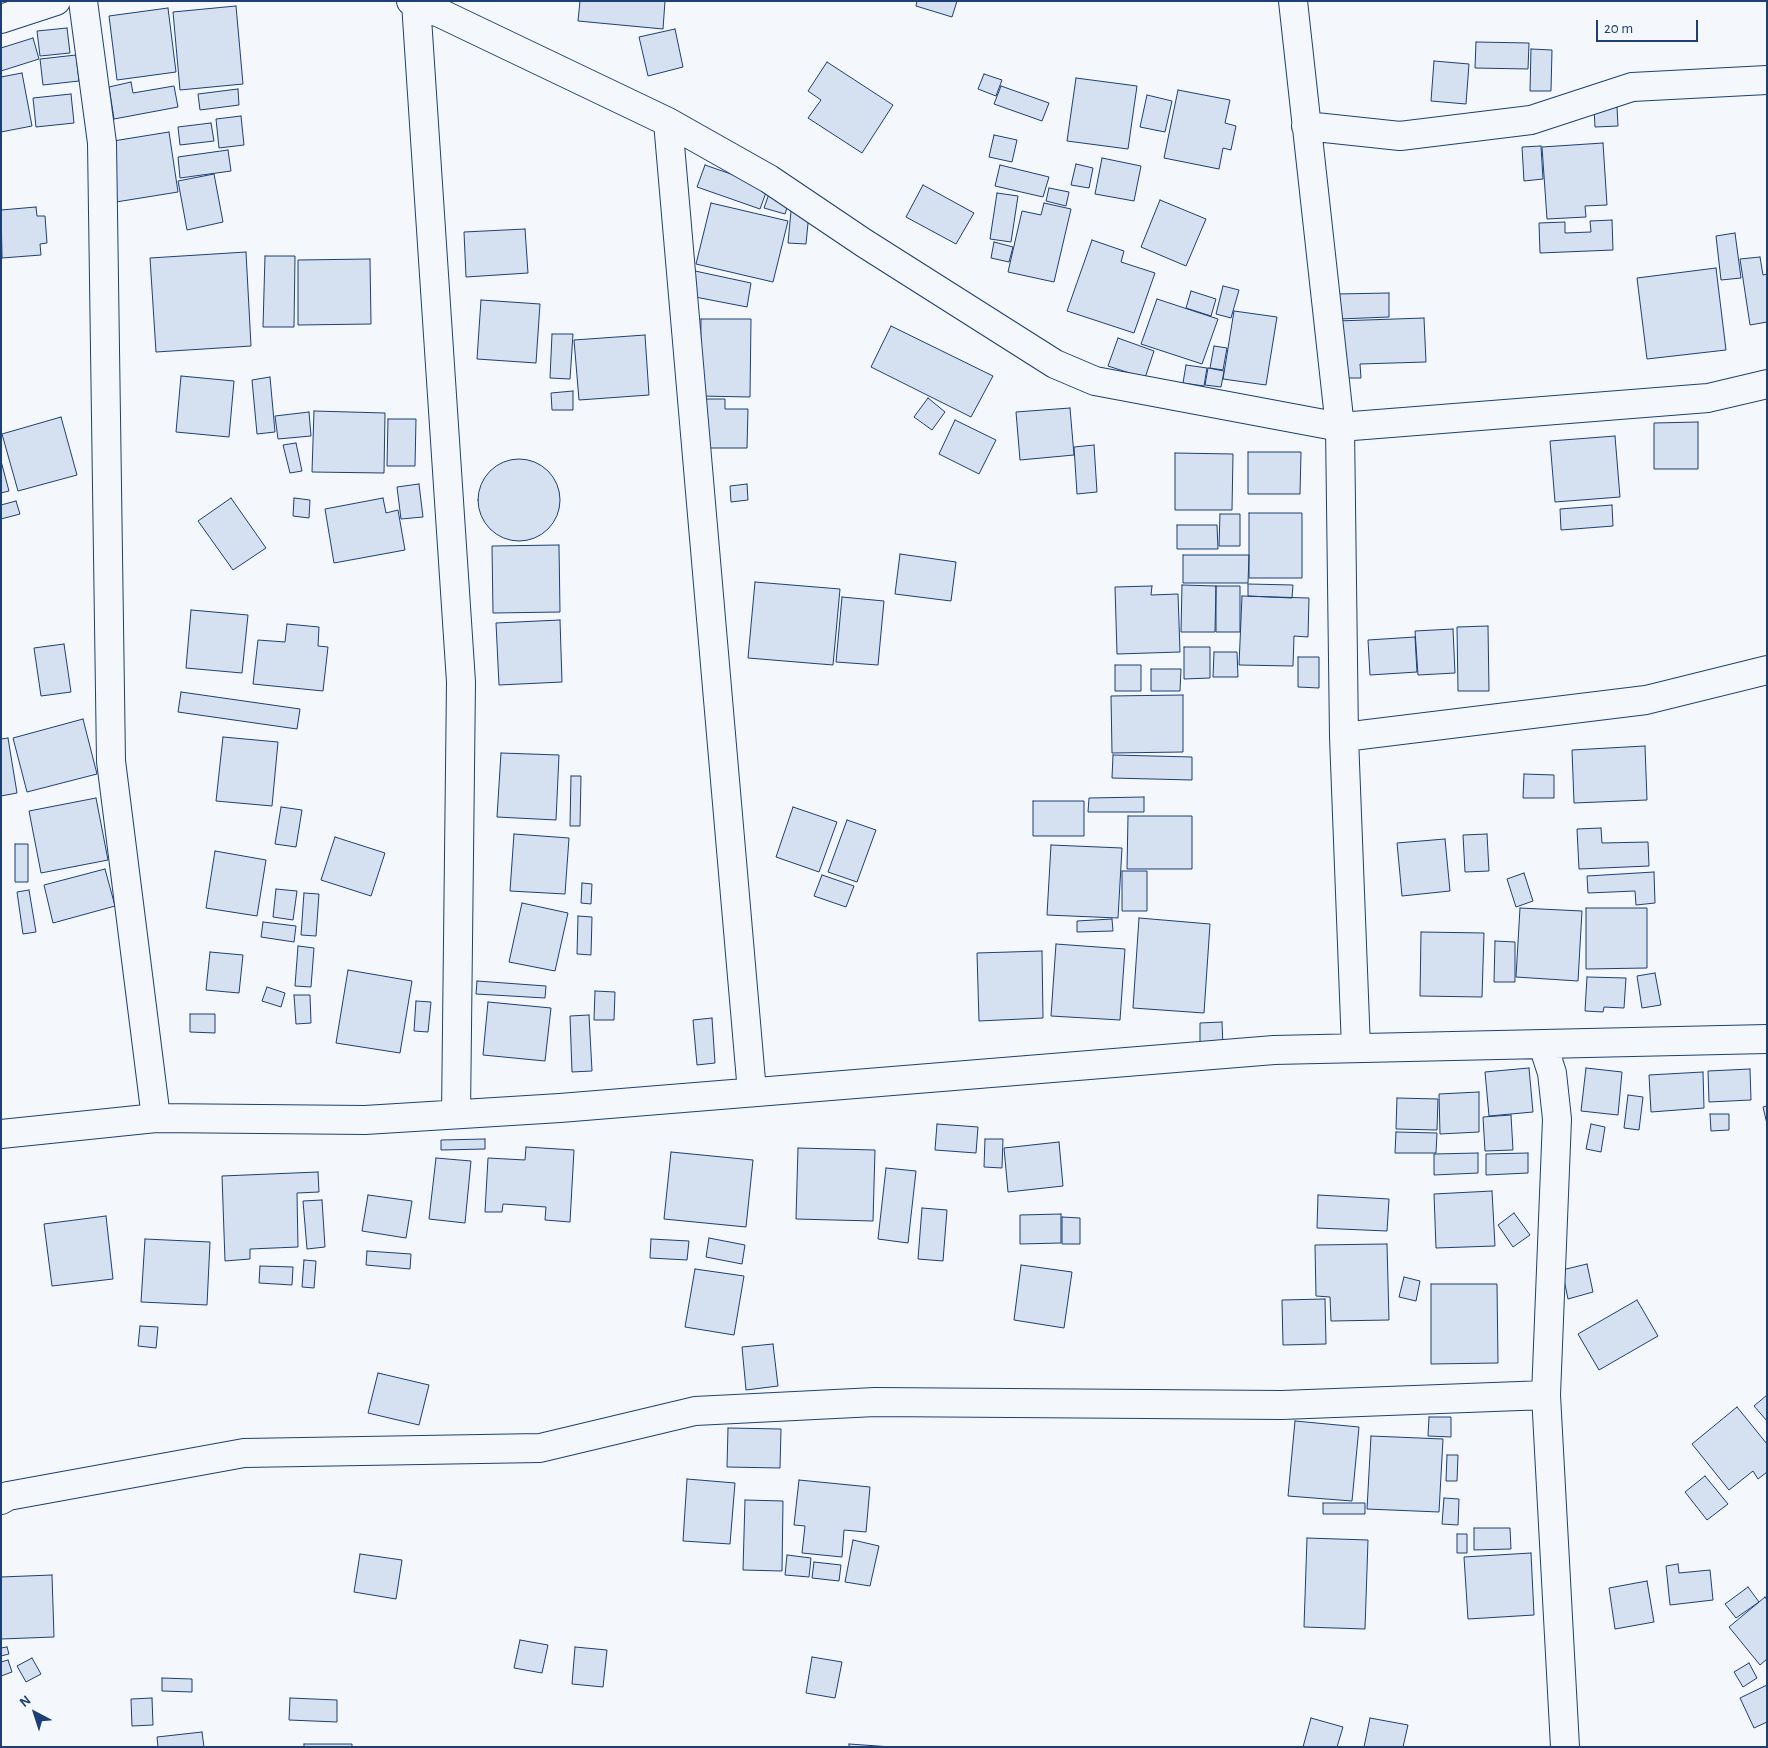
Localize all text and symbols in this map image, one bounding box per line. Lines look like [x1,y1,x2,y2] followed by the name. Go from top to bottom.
[1598,10,1700,42] scale bar
[1604,21,1633,36] text: 20 m
[10,1688,60,1738] north arrow
[17,1693,34,1710] text: N

